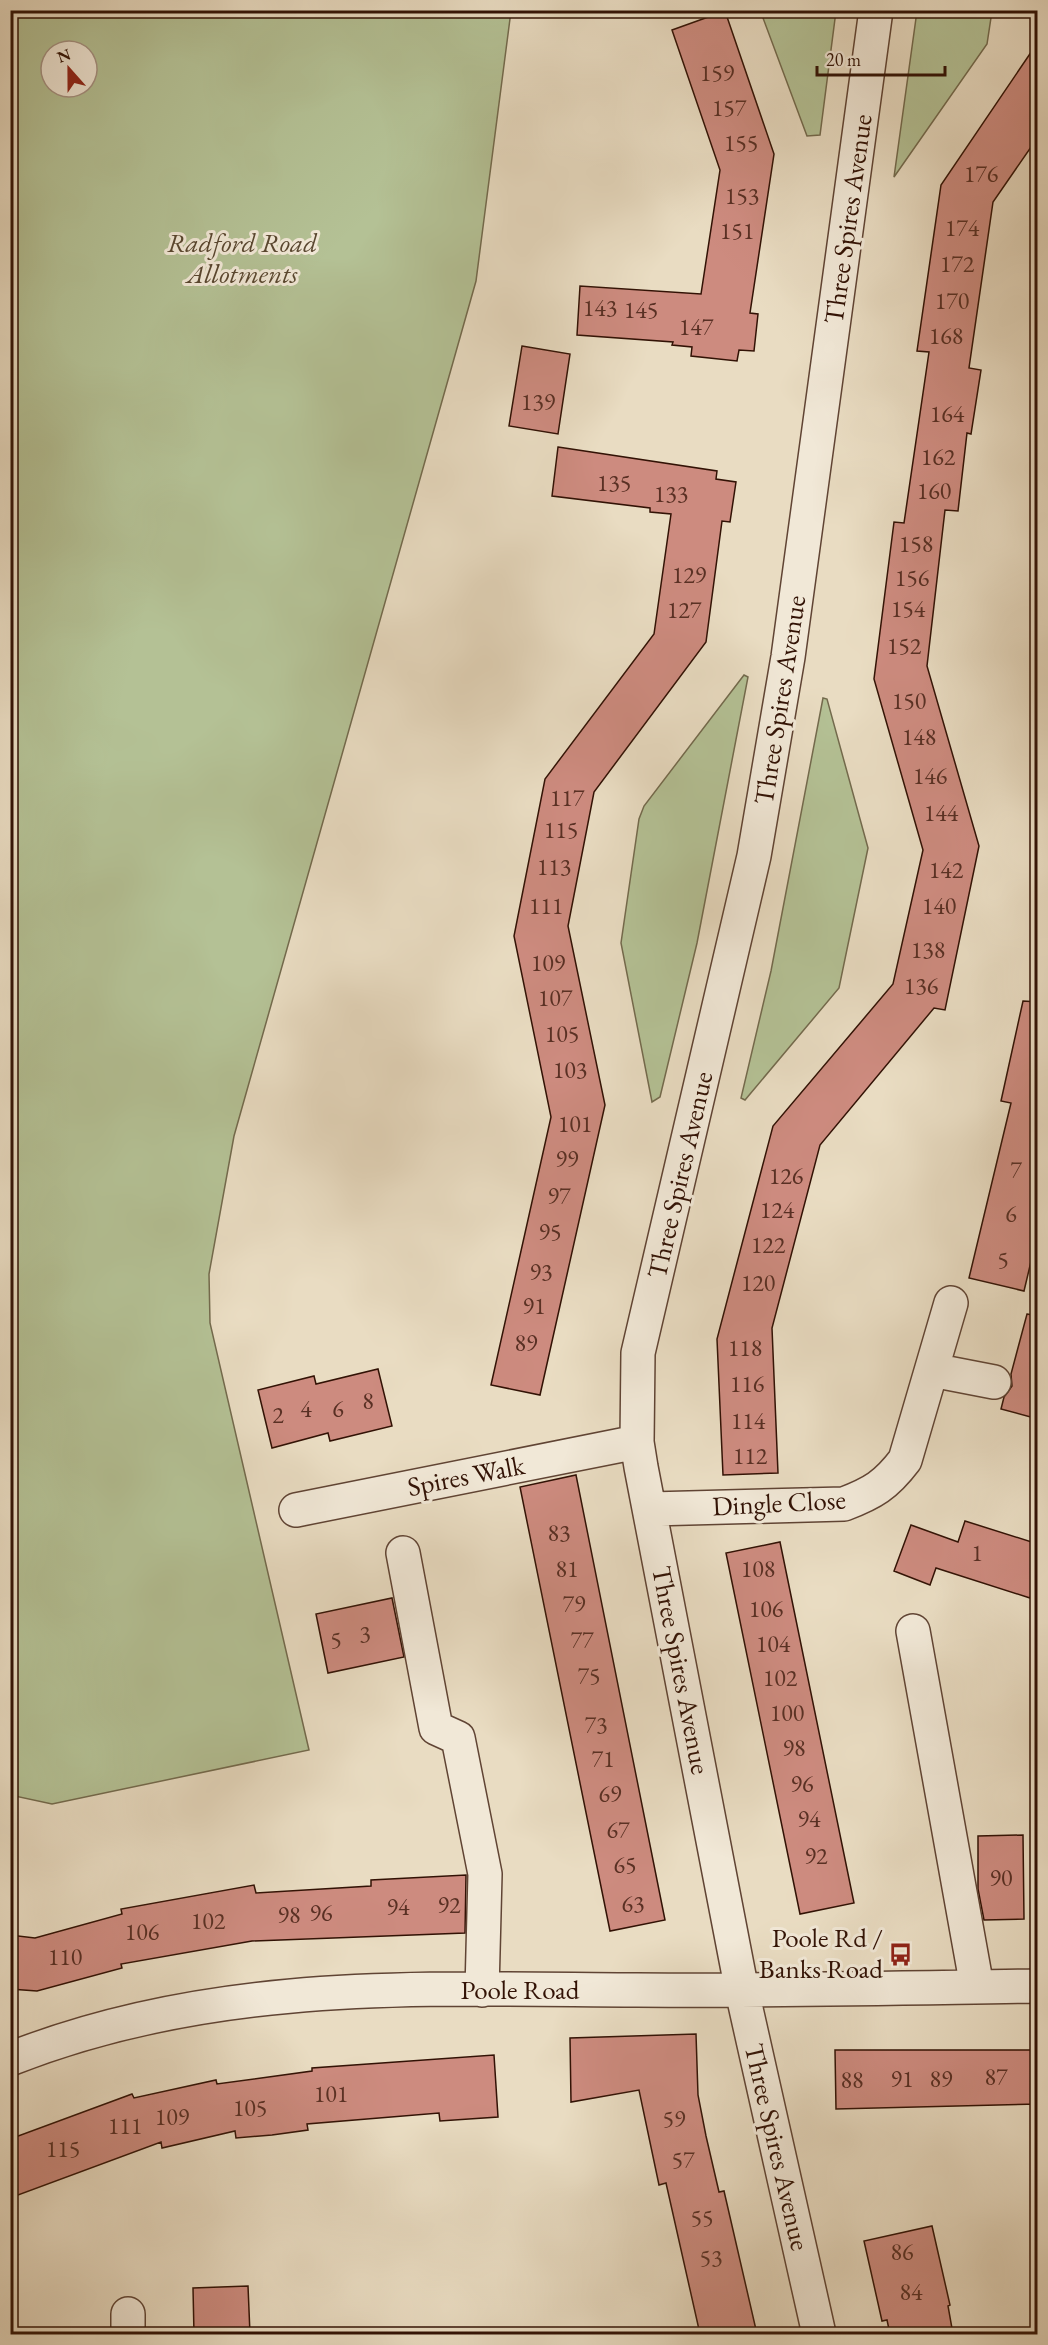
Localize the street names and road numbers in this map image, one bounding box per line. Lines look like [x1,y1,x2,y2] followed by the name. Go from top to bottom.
[815,112,880,326] street label: Three Spires Avenue
[746,593,813,807] street label: Three Spires Avenue
[639,1068,720,1282] street label: Three Spires Avenue
[404,1447,528,1504] street label: Spires Walk
[711,1482,847,1523] street label: Dingle Close
[644,1563,719,1777] street label: Three Spires Avenue
[461,1972,580,2007] street label: Poole Road
[737,2040,818,2254] street label: Three Spires Avenue

